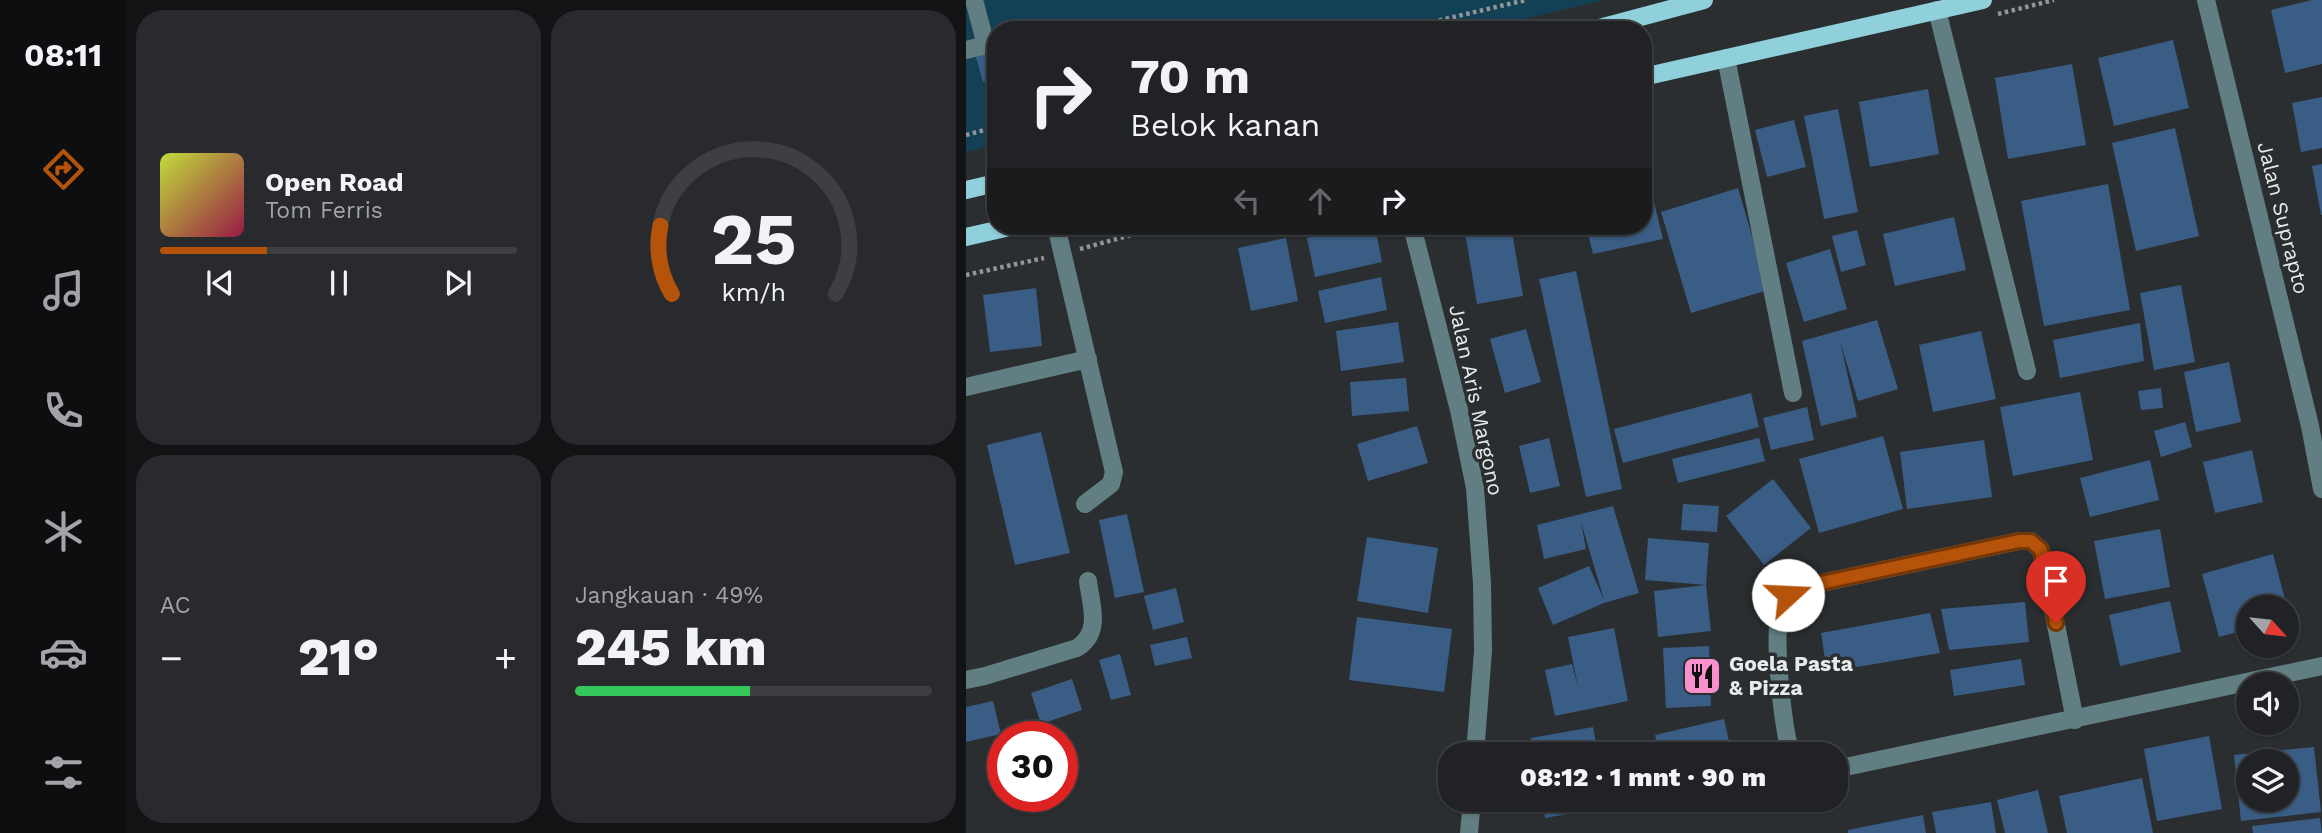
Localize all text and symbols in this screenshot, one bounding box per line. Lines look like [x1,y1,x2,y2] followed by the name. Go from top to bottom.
[24,36,102,74] text: 08:11
[1130,47,1250,105] text: 70 m
[1015,49,1106,140] icon: right
[1130,106,1320,144] text: Belok kanan
[2252,139,2314,297] street label: Jalan Suprapto
[39,145,88,194] icon: directions
[265,167,403,197] text: Open Road
[1228,182,1266,220] icon: left
[1301,182,1339,220] icon: ahead
[1374,182,1412,220] icon: right
[711,196,796,282] text: 25
[265,197,383,224] text: Tom Ferris
[201,264,239,302] icon: previous
[320,264,358,302] icon: pause
[439,264,477,302] icon: next
[39,266,88,315] icon: music
[721,278,786,307] text: km/h
[1444,302,1509,498] street label: Jalan Aris Margono
[39,386,88,435] icon: phone
[39,507,88,556] icon: climate
[2026,551,2086,623] pin
[1751,558,1825,632] position arrow
[2037,562,2075,600] icon: arrive
[575,582,763,609] text: Jangkauan · 49%
[160,592,190,619] text: AC
[2236,595,2300,658] north arrow
[2236,595,2299,812] map controls
[575,617,767,678] text: 245 km
[298,627,379,688] text: 21°
[39,628,88,677] icon: car
[160,636,183,680] text: −
[494,636,517,680] text: +
[1729,651,1854,700] place label: Goela Pasta & Pizza
[1681,655,1723,697] restaurant icon: Goela Pasta & Pizza
[2236,672,2299,735] button: sound
[987,721,1078,812] speed limit sign: 30
[39,748,88,797] icon: filters
[2236,749,2299,812] button: layers
[1520,762,1766,792] text: 08:12 · 1 mnt · 90 m

